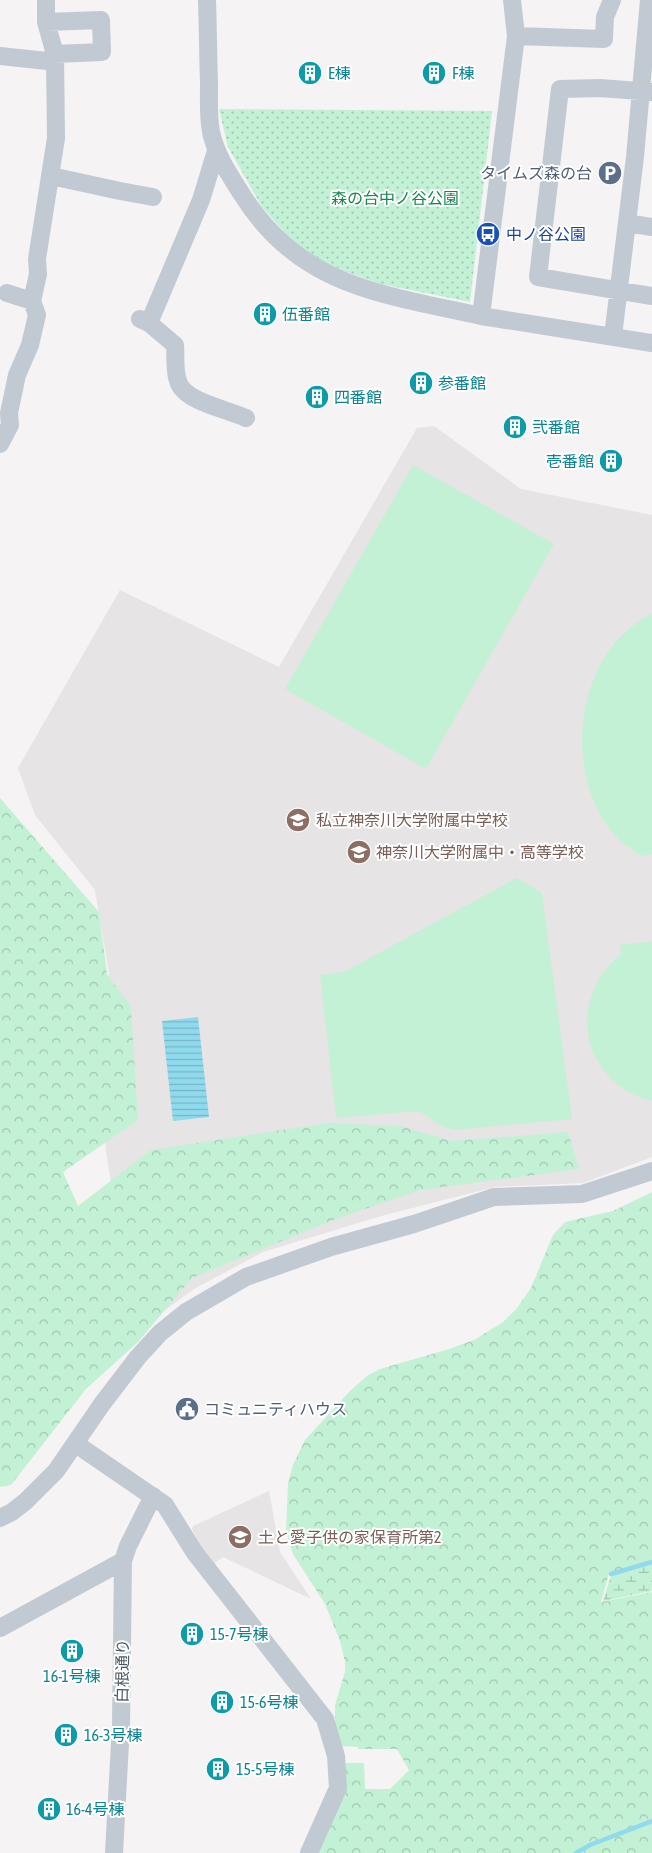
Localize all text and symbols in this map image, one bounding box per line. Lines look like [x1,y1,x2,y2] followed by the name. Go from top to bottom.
[297,60,323,86] building icon: E棟
[421,60,447,86] building icon: F棟
[328,64,351,82] place label: E棟
[452,64,474,82] place label: F棟
[597,160,623,186] parking icon: タイムズ森の台
[480,164,592,182] place label: タイムズ森の台
[331,189,459,207] park label: 森の台中ノ谷公園
[475,221,501,247] bus stop icon: 中ノ谷公園
[506,225,586,243] place label: 中ノ谷公園
[252,301,278,327] building icon: 伍番館
[282,305,330,323] place label: 伍番館
[408,370,434,396] building icon: 参番館
[438,374,486,392] place label: 参番館
[304,384,330,410] building icon: 四番館
[334,388,382,406] place label: 四番館
[502,414,528,440] building icon: 弐番館
[532,418,580,436] place label: 弐番館
[598,448,624,474] building icon: 壱番館
[546,452,594,470] place label: 壱番館
[285,807,311,833] school or university icon: 私立神奈川大学附属中学校
[316,811,508,829] place label: 私立神奈川大学附属中学校
[346,839,372,865] school or university icon: 神奈川大学附属中・高等学校
[376,843,584,861] place label: 神奈川大学附属中・高等学校
[174,1396,200,1422] public building icon: コミュニティハウス
[204,1400,347,1418] place label: コミュニティハウス
[227,1524,253,1550] school or university icon: 土と愛子供の家保育所第2
[258,1528,442,1546] place label: 土と愛子供の家保育所第2
[179,1621,205,1647] building icon: 15-7号棟
[210,1625,269,1643] place label: 15-7号棟
[59,1638,85,1664] building icon: 16-1号棟
[112,1639,132,1703] street label: 白根通り
[43,1667,101,1685] place label: 16-1号棟
[209,1689,235,1715] building icon: 15-6号棟
[240,1693,299,1711] place label: 15-6号棟
[53,1722,79,1748] building icon: 16-3号棟
[84,1726,143,1744] place label: 16-3号棟
[205,1756,231,1782] building icon: 15-5号棟
[236,1760,295,1778] place label: 15-5号棟
[36,1796,62,1822] building icon: 16-4号棟
[66,1800,125,1818] place label: 16-4号棟

